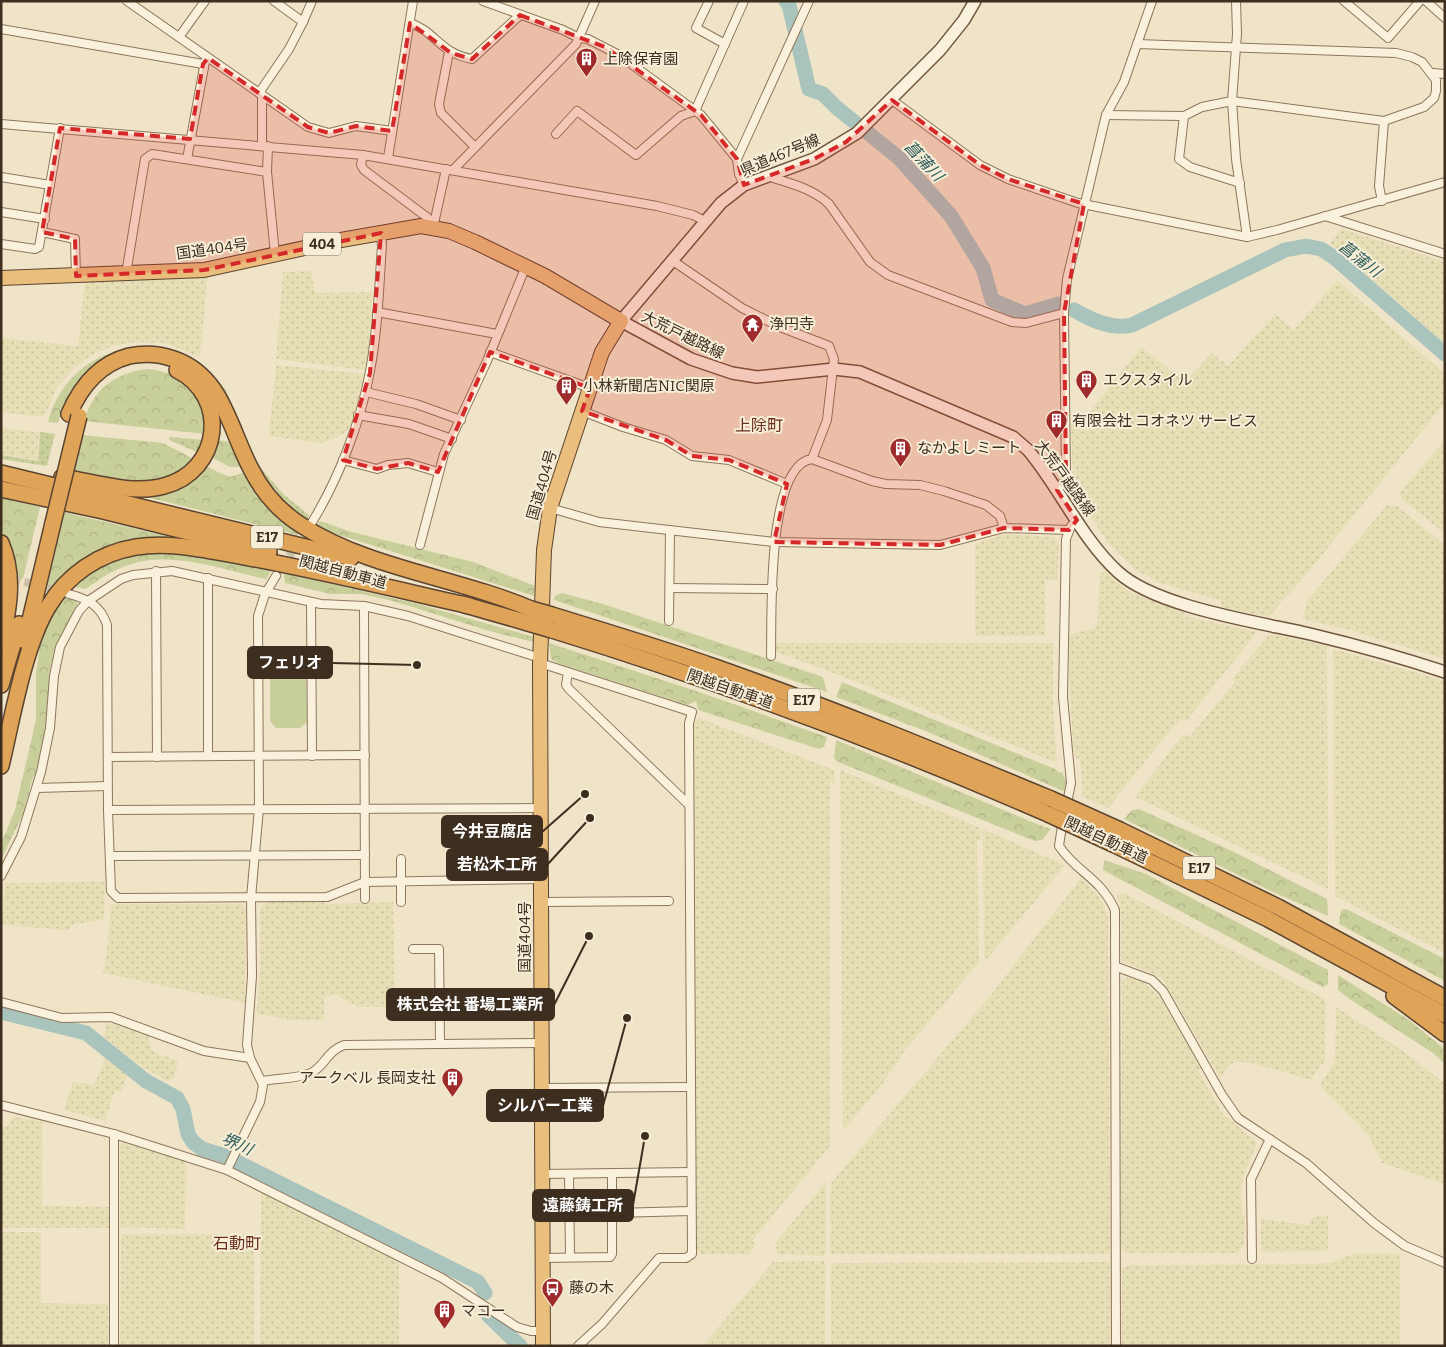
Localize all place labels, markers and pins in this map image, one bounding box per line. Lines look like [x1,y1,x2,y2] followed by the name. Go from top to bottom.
[575,47,599,78] building icon: 上除保育園
[603,50,678,68] place label: 上除保育園
[741,312,765,343] temple icon: 浄円寺
[769,315,814,333] place label: 浄円寺
[1075,368,1099,399] building icon: エクスタイル
[1103,371,1193,389] place label: エクスタイル
[555,374,579,405] building icon: 小林新聞店NIC関原
[583,377,715,395] place label: 小林新聞店NIC関原
[1044,409,1068,440] building icon: 有限会社 コオネツ サービス
[1072,412,1258,430] place label: 有限会社 コオネツ サービス
[889,436,913,467] building icon: なかよしミート
[917,439,1021,457] place label: なかよしミート
[248,647,332,678] callout: フェリオ
[442,816,542,847] callout: 今井豆腐店
[447,849,547,880] callout: 若松木工所
[387,989,554,1020] callout: 株式会社 番場工業所
[440,1066,464,1097] building icon: アークベル 長岡支社
[299,1069,436,1087] place label: アークベル 長岡支社
[487,1090,603,1121] callout: シルバー工業
[533,1190,633,1221] callout: 遠藤鋳工所
[541,1276,565,1307] bus stop icon: 藤の木
[569,1279,614,1297] place label: 藤の木
[433,1299,457,1330] building icon: マコー
[461,1302,506,1320] place label: マコー

